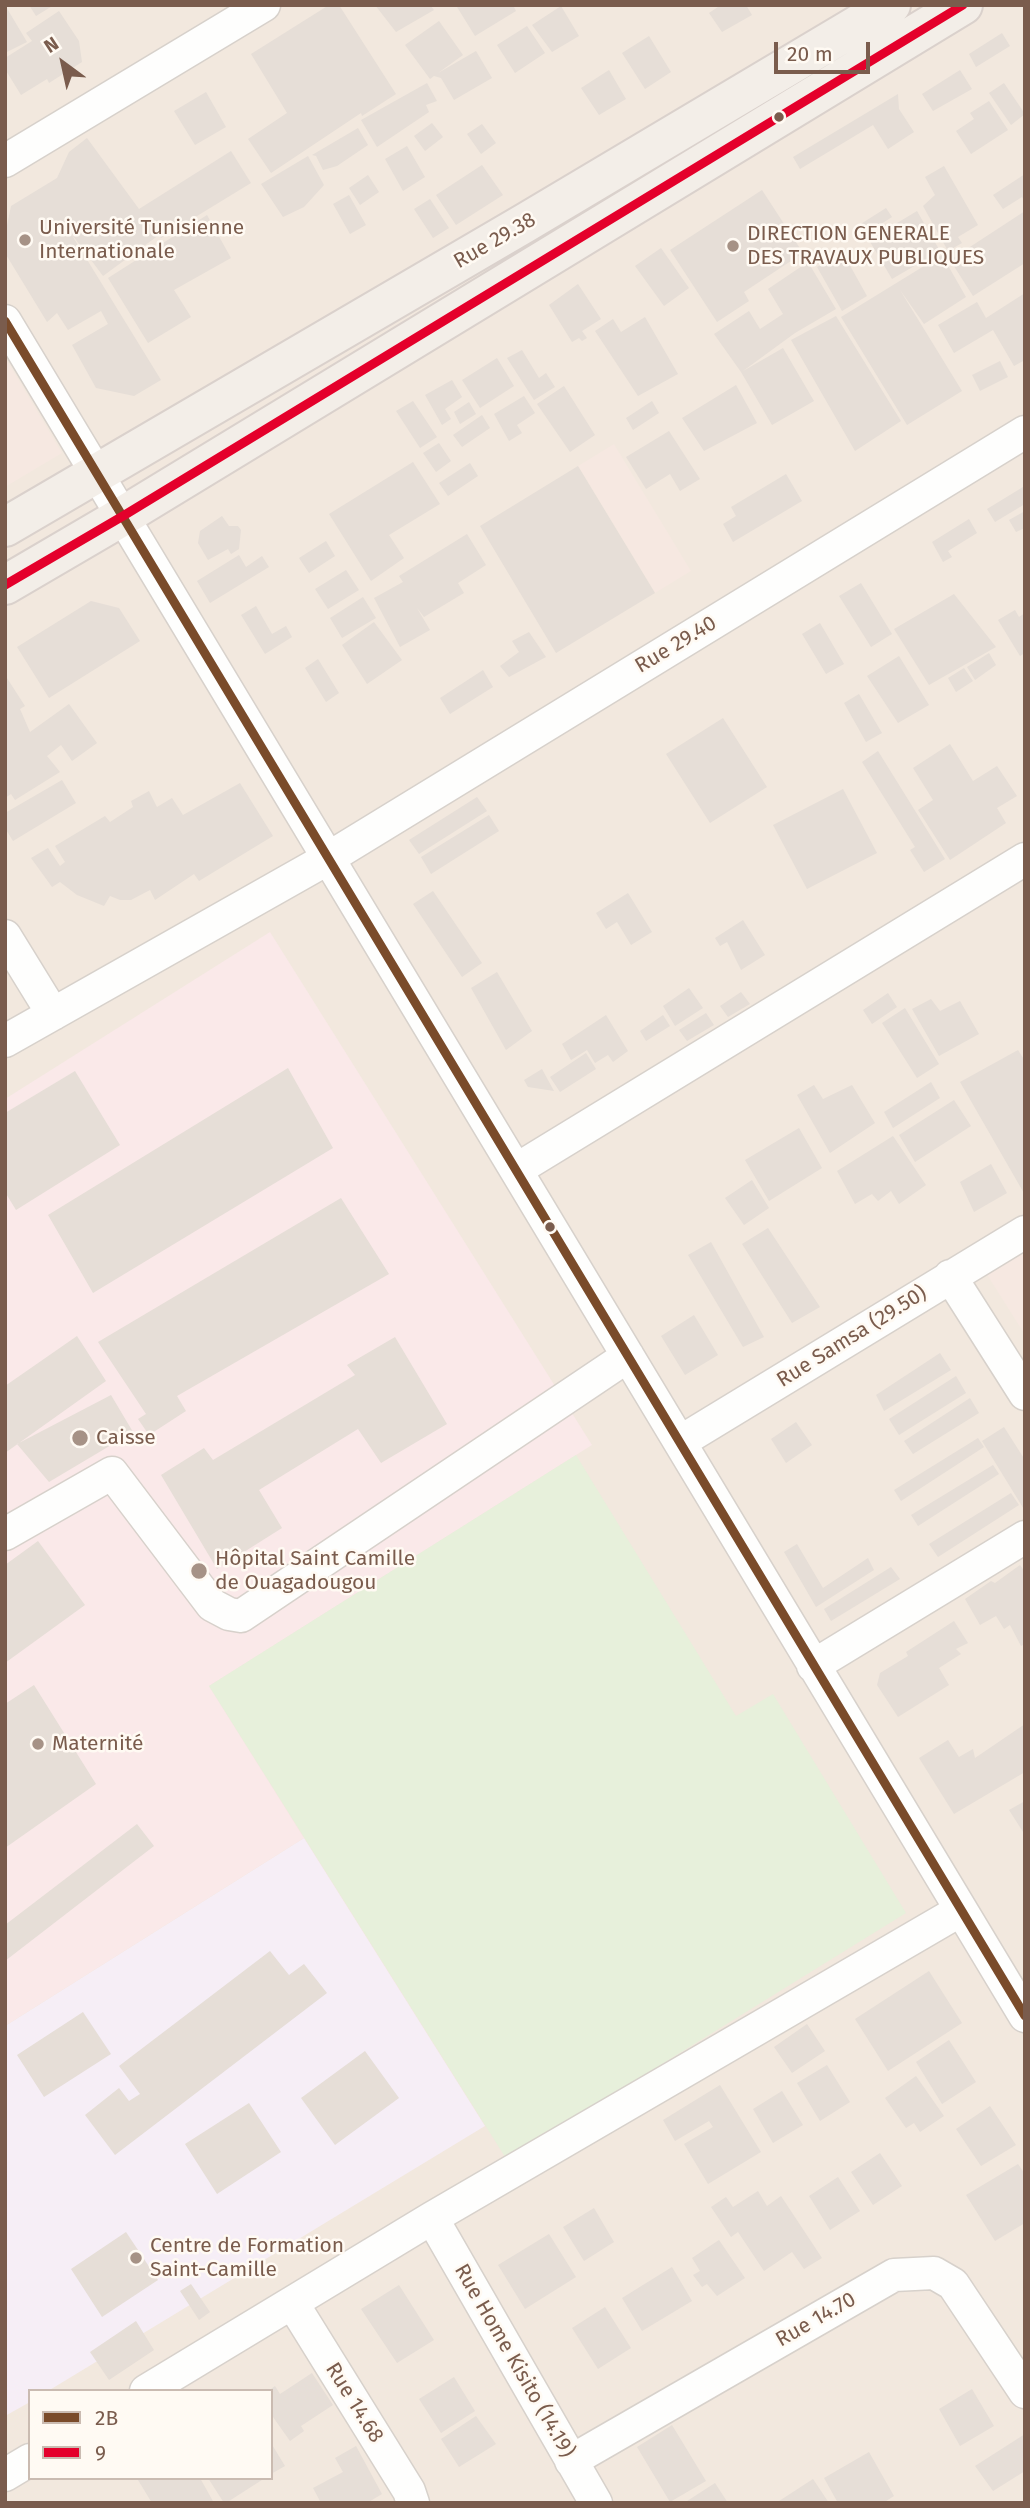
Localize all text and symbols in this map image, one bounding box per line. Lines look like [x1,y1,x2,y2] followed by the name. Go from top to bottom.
[28,28,98,98] north arrow
[778,28,874,72] scale bar
[40,32,63,58] text: N
[787,41,833,67] text: 20 m
[772,110,786,124] unlabelled marker
[450,207,540,275] street label: Rue 29.38
[39,215,244,265] place label: Université Tunisienne Internationale
[747,221,984,271] place label: DIRECTION GENERALE DES TRAVAUX PUBLIQUES
[17,232,33,248] marker: Université Tunisienne Internationale
[725,238,741,254] marker: DIRECTION GENERALE DES TRAVAUX PUBLIQUES
[631,611,721,679] street label: Rue 29.40
[543,1220,557,1234] unlabelled marker
[773,1281,931,1393] street label: Rue Samsa (29.50)
[96,1425,156,1451] place label: Caisse
[70,1428,90,1448] marker: Caisse
[215,1546,415,1596] place label: Hôpital Saint Camille de Ouagadougou
[189,1561,209,1581] marker: Hôpital Saint Camille de Ouagadougou
[52,1731,144,1757] place label: Maternité
[30,1736,46,1752] marker: Maternité
[150,2233,344,2283] place label: Centre de Formation Saint-Camille
[128,2250,144,2266] marker: Centre de Formation Saint-Camille
[448,2260,580,2462] street label: Rue Home Kisito (14.19)
[772,2287,860,2353] street label: Rue 14.70
[320,2358,388,2448] street label: Rue 14.68
[28,2389,273,2480] legend
[95,2405,118,2431] text: 2B
[95,2440,106,2466] text: 9

